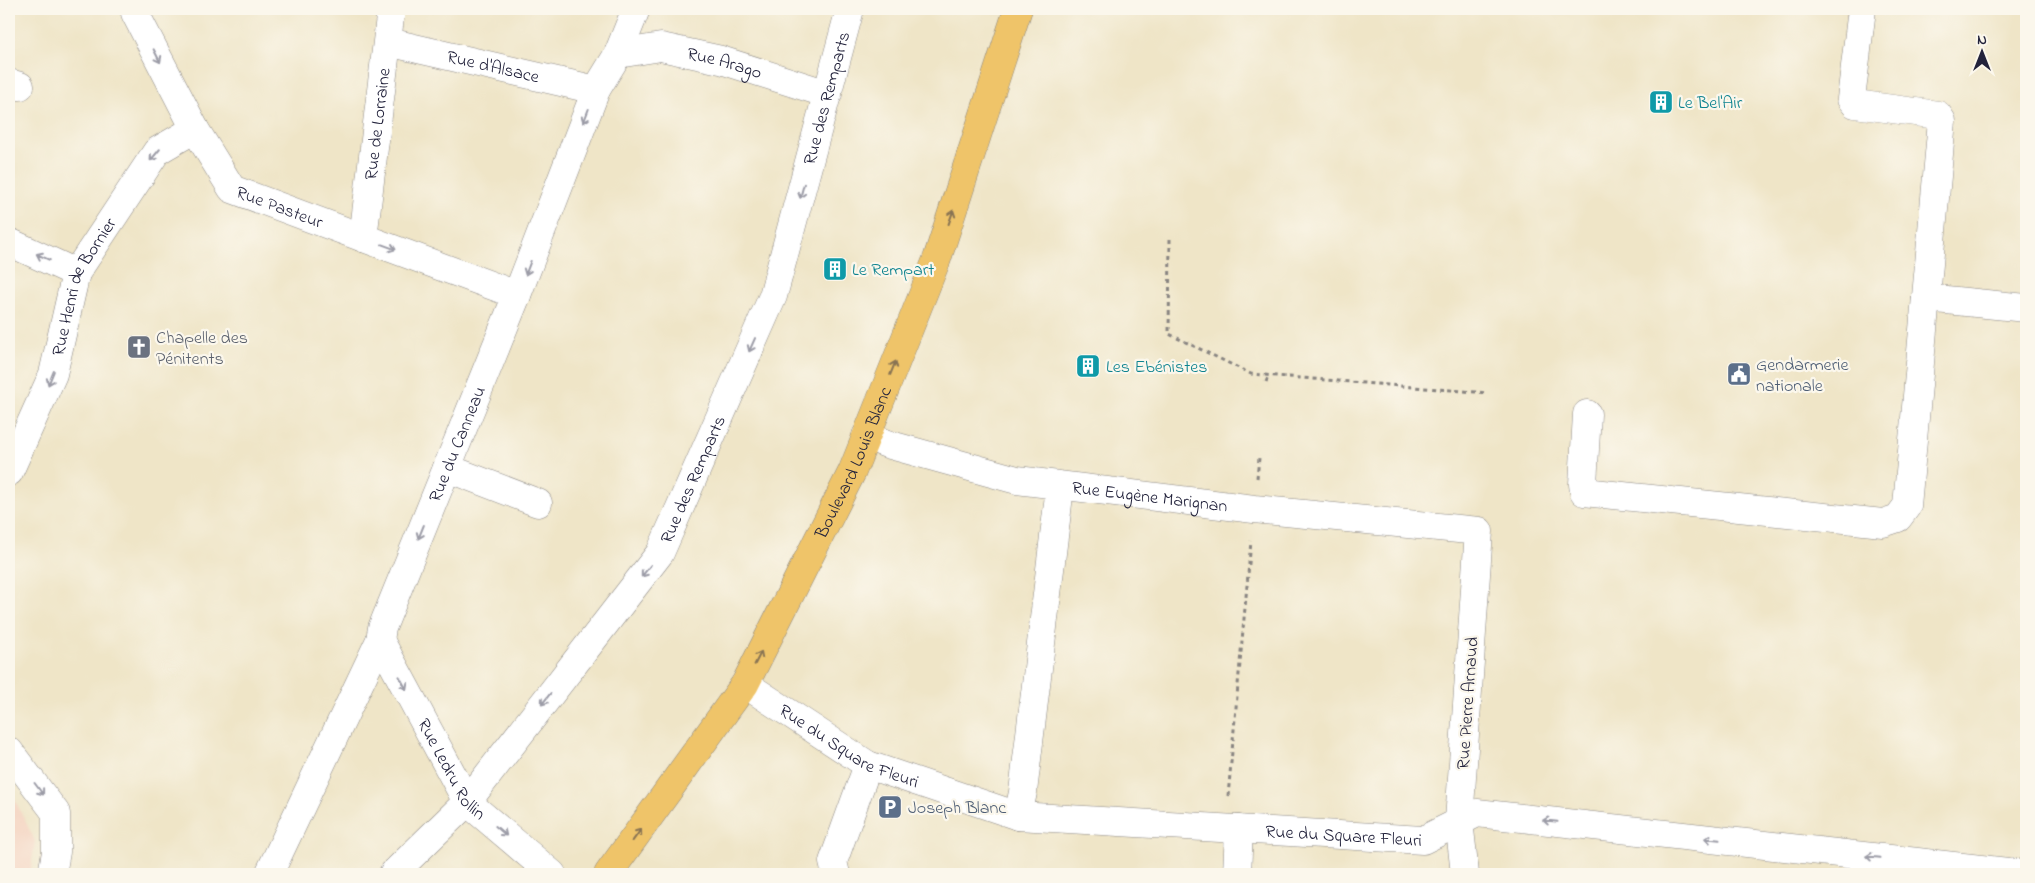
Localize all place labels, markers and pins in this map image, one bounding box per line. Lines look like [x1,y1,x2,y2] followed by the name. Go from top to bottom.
[1648,89,1674,115] building icon: Le Bel'Air
[1678,91,1743,117] place label: Le Bel'Air
[822,256,848,282] building icon: Le Rempart
[852,258,934,284] place label: Le Rempart
[156,326,248,373] place label: Chapelle des Pénitents
[126,334,152,360] church icon: Chapelle des Pénitents
[1075,353,1101,379] building icon: Les Ebénistes
[1756,353,1849,400] place label: Gendarmerie nationale
[1106,355,1207,381] place label: Les Ebénistes
[1726,361,1752,387] public building icon: Gendarmerie nationale
[877,794,903,820] parking icon: Joseph Blanc
[908,796,1006,822] place label: Joseph Blanc

